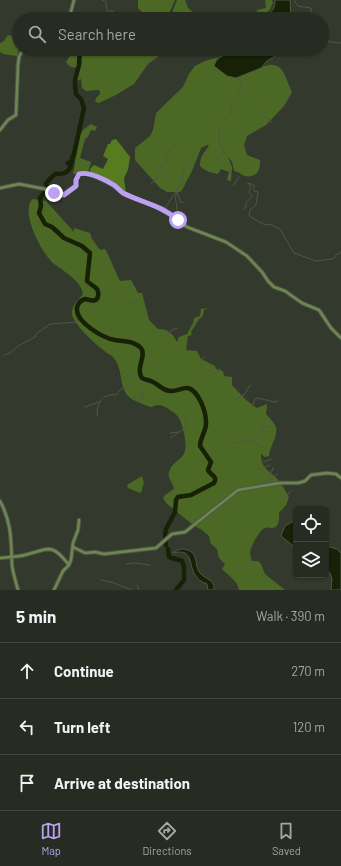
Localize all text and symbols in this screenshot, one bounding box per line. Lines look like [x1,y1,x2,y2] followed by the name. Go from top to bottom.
[12,12,329,56] search box
[26,23,48,45] icon: search
[58,25,136,43] text: Search here
[45,184,63,202] route end
[169,211,187,229] route start
[293,506,329,578] map controls
[293,506,329,542] button: locate
[293,542,329,578] button: layers
[16,606,56,626] text: 5 min
[256,608,325,624] text: Walk · 390 m
[16,660,38,682] icon: ahead
[54,662,114,680] text: Continue
[291,663,325,679] text: 270 m
[16,716,38,738] icon: left
[54,718,110,736] text: Turn left
[293,719,325,735] text: 120 m
[16,772,38,794] icon: arrive
[54,774,190,792] text: Arrive at destination
[40,820,62,857] tab: Map
[142,820,192,857] tab: Directions
[272,820,301,857] tab: Saved

